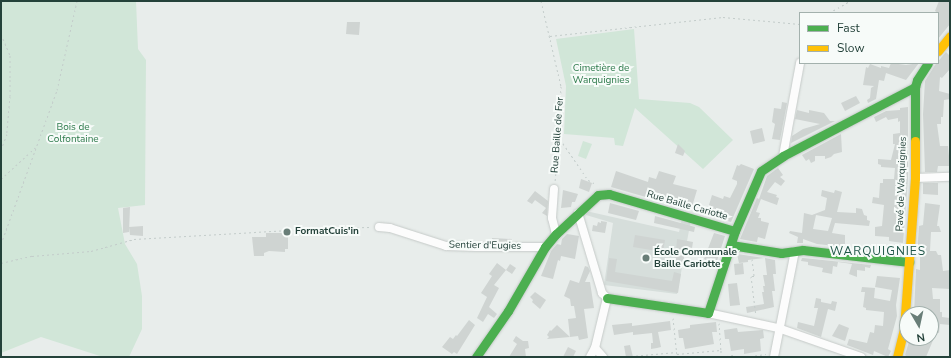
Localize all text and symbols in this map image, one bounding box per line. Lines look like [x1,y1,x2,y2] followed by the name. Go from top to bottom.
[799,12,939,64] legend
[837,20,860,36] text: Fast
[837,40,865,56] text: Slow
[572,62,630,86] park label: Cimetière de Warquignies
[549,97,567,173] street label: Rue Baille de Fer
[47,121,99,144] park label: Bois de Colfontaine
[894,136,910,232] street label: Pavé de Warquignies
[645,189,729,223] street label: Rue Baille Cariotte
[295,226,359,238] place label: FormatCuis'in
[282,227,292,237] marker: FormatCuis'in
[449,239,521,253] street label: Sentier d'Eugies
[830,245,926,259] district label: WARQUIGNIES
[654,246,737,270] place label: École Communale Baille Cariotte
[641,253,651,263] marker: École Communale Baille Cariotte
[899,306,939,346] north arrow
[916,329,926,345] text: N

